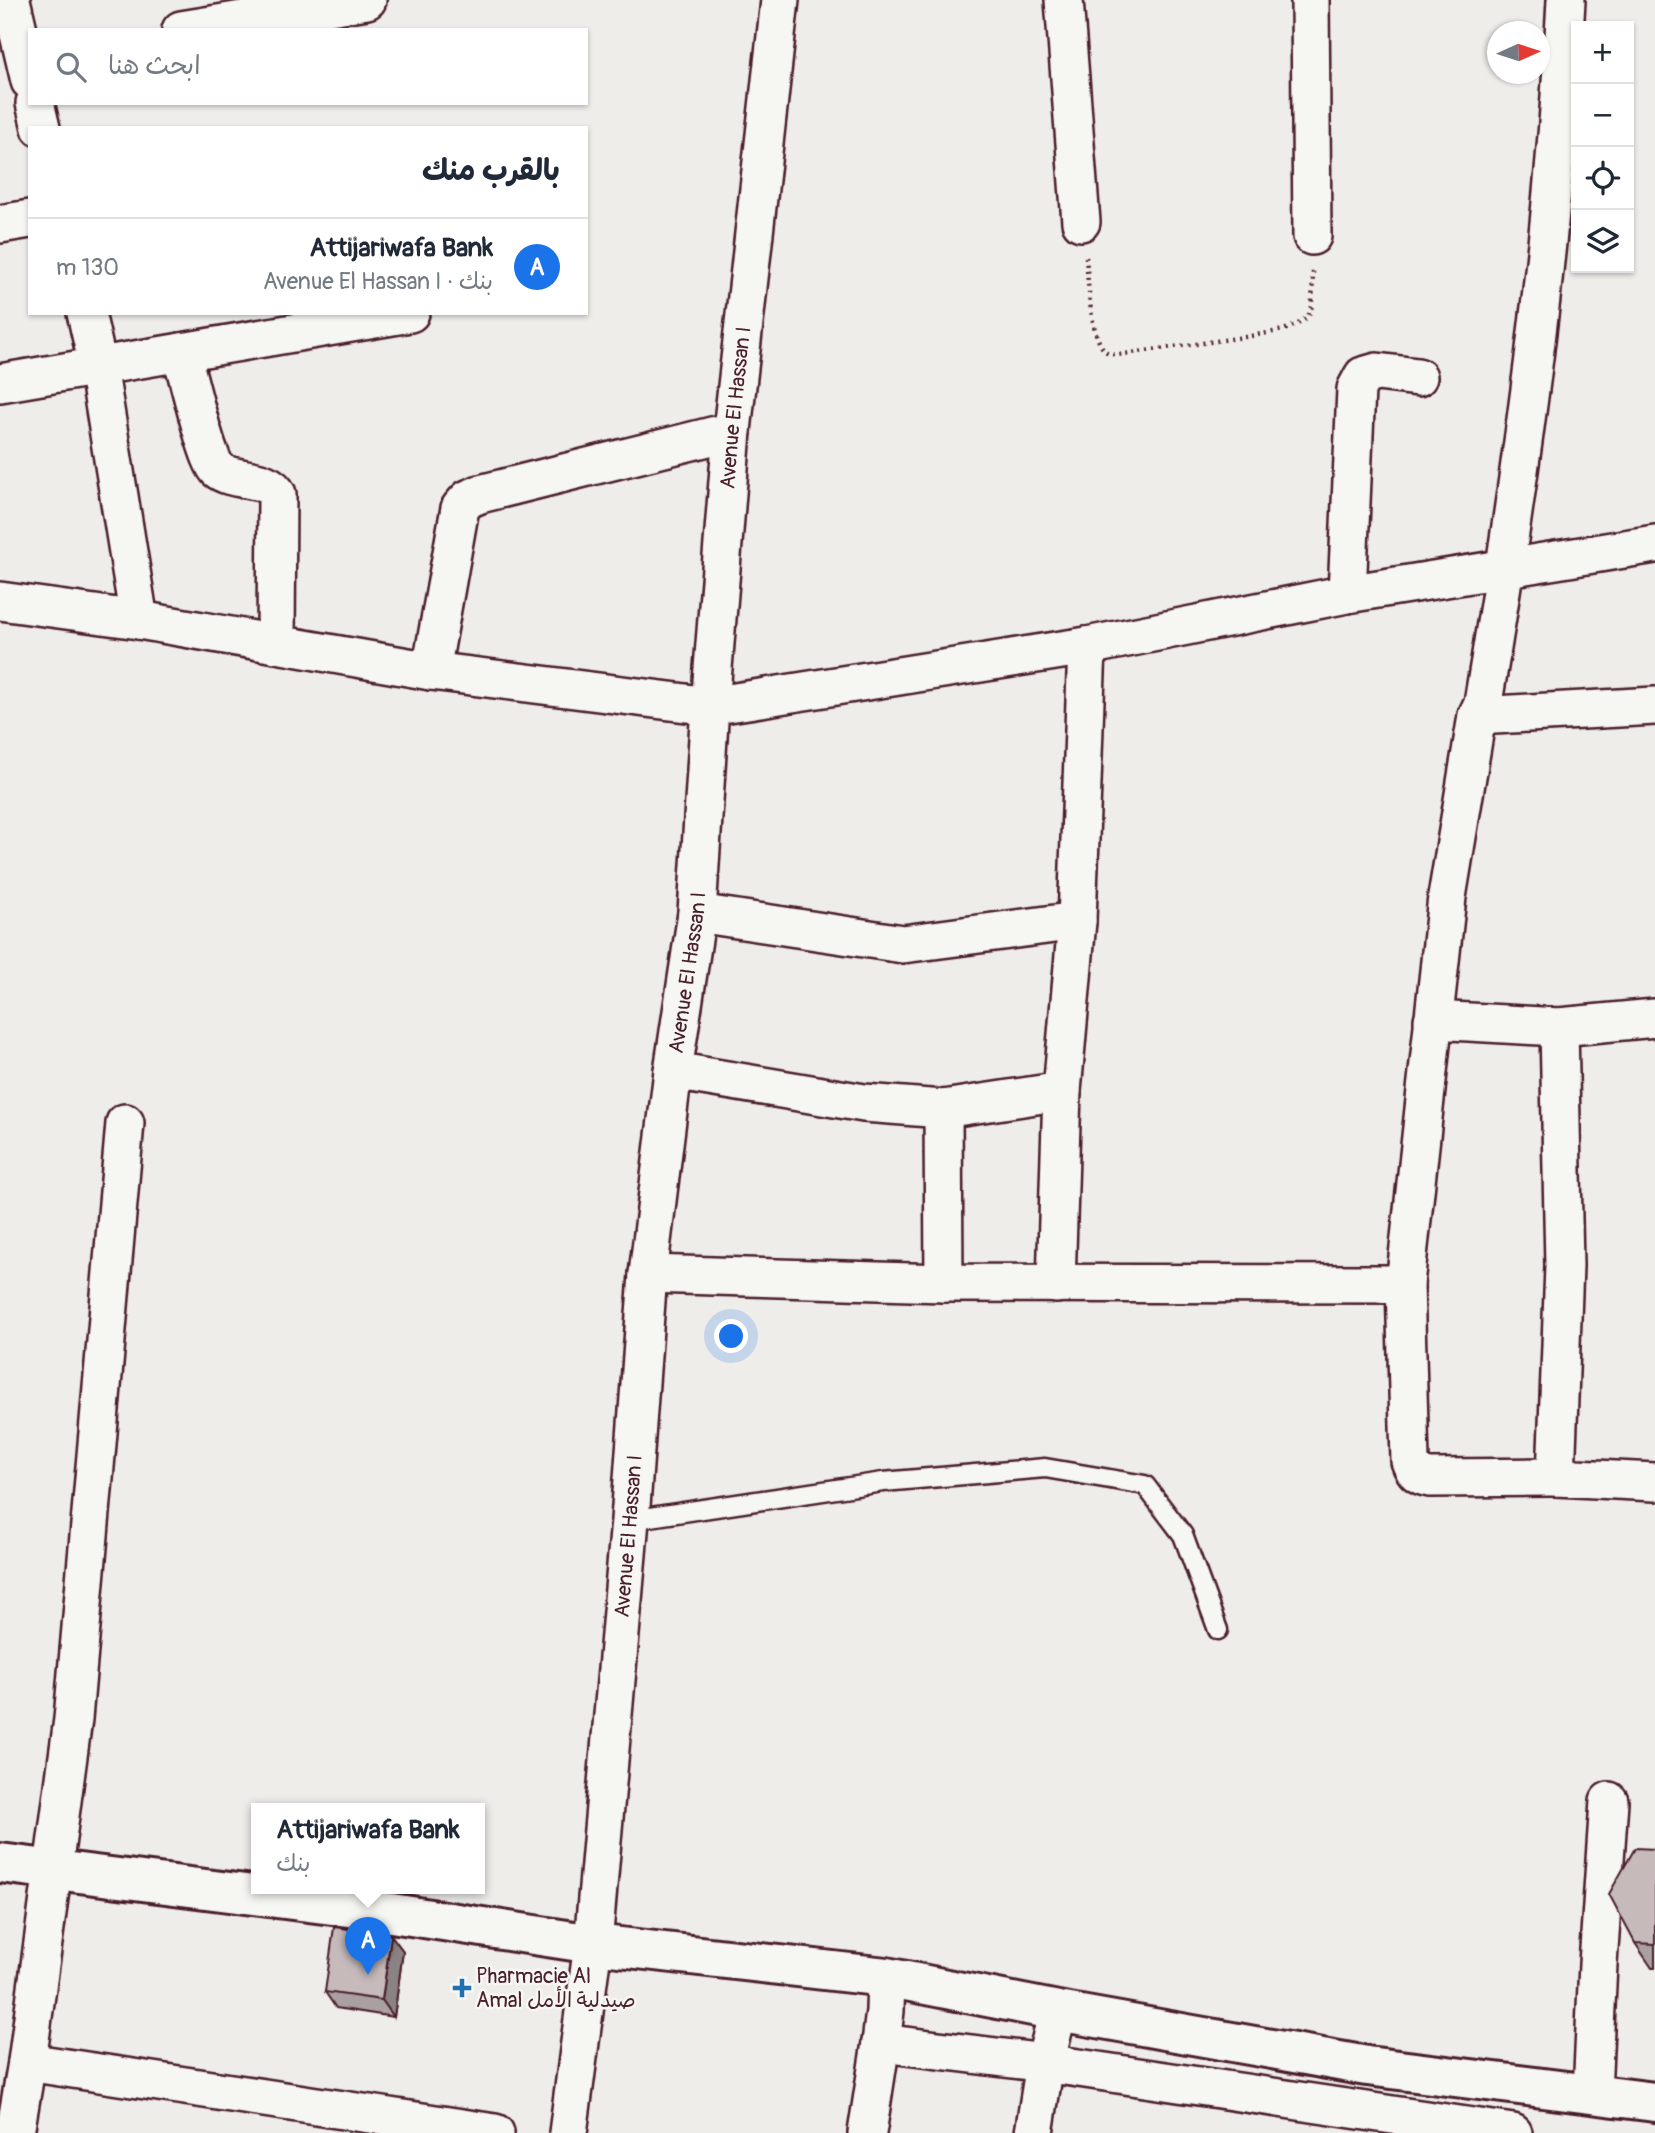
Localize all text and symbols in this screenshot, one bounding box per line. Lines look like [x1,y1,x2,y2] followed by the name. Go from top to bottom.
[1487,21,1550,84] north arrow
[1571,21,1634,273] map controls
[1571,21,1634,84] button: +
[28,28,588,105] search box
[52,48,90,86] icon: search
[108,50,201,82] text: ابحث هنا
[1571,84,1634,147] button: −
[1571,147,1634,210] button: locate
[422,152,560,189] text: بالقرب منك
[1571,210,1634,273] button: layers
[310,232,493,264] text: Attijariwafa Bank
[56,253,119,282] text: 130 m
[530,253,544,282] text: A
[263,267,493,296] text: بنك · Avenue El Hassan I
[714,325,757,490] street label: Avenue El Hassan I
[662,891,712,1055] street label: Avenue El Hassan I
[714,1319,748,1353] your location
[608,1454,648,1619] street label: Avenue El Hassan I
[251,1803,485,1894] popup
[276,1814,460,1846] text: Attijariwafa Bank
[276,1849,310,1878] text: بنك
[345,1917,391,1975] pin: A
[476,1963,636,2014] place label: Pharmacie Al Amal صيدلية الأمل
[454,1980,470,1996] marker: Pharmacie Al Amal صيدلية الأمل

